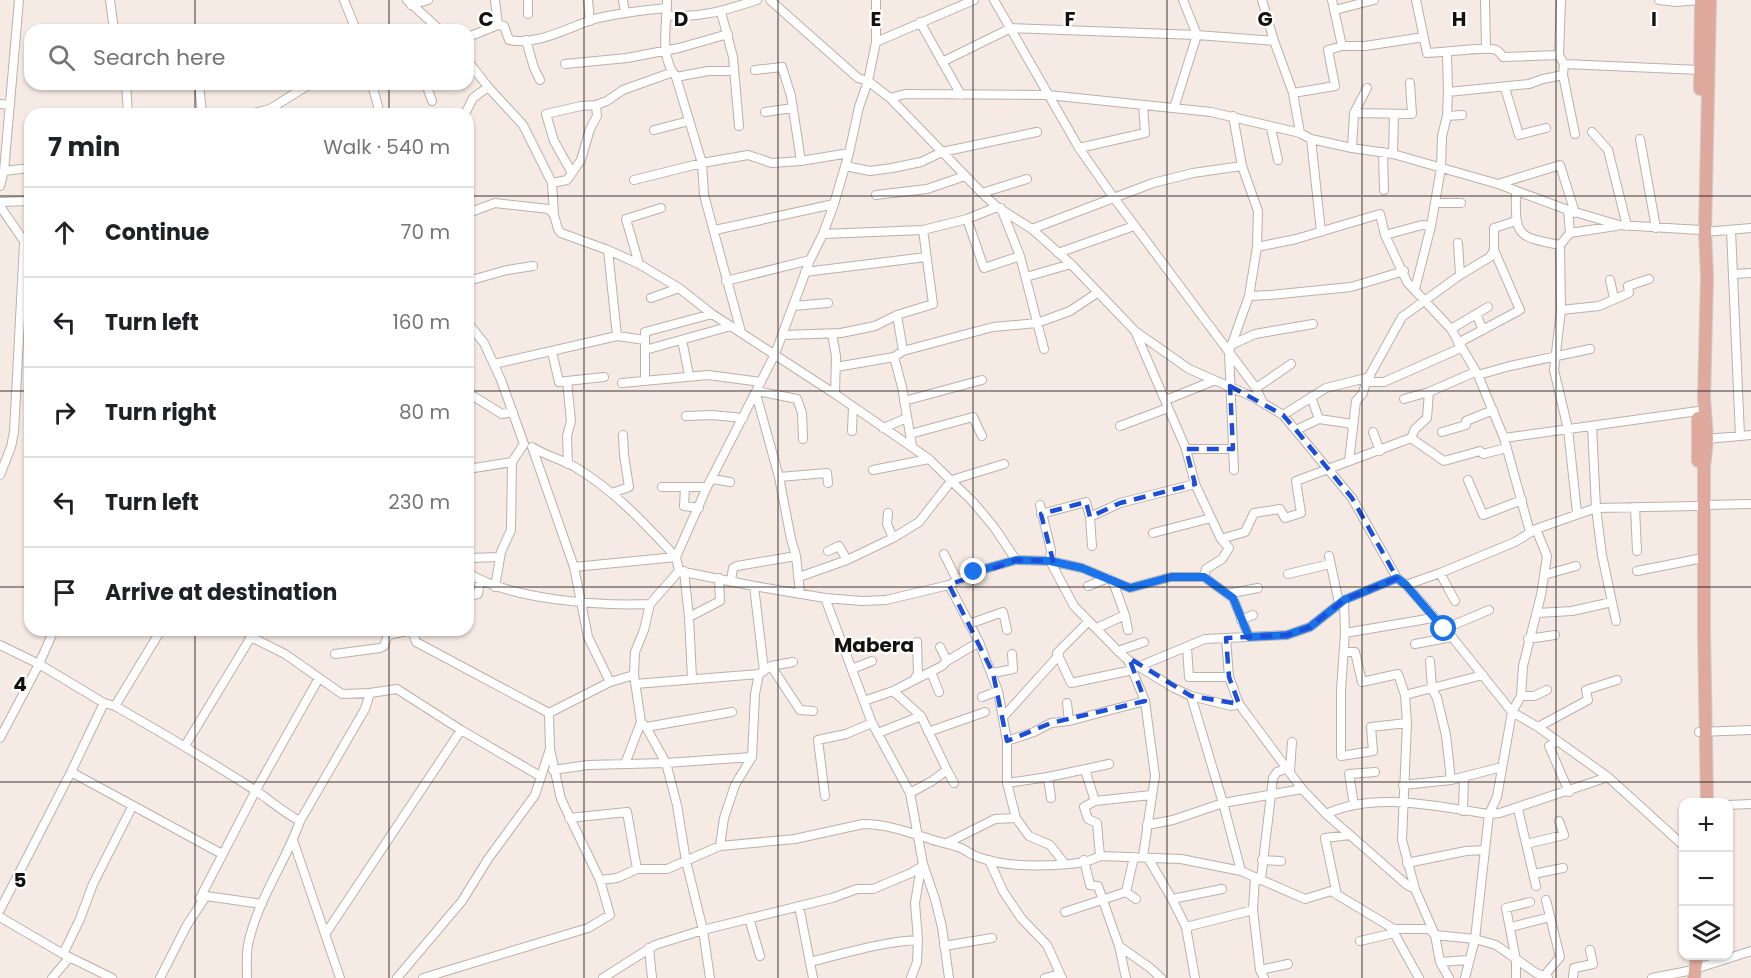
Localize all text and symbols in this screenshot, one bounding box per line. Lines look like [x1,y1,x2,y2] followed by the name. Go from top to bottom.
[478,5,494,33] text: C
[674,5,688,33] text: D
[871,5,881,33] text: E
[1065,5,1076,33] text: F
[1257,5,1273,33] text: G
[1452,5,1466,33] text: H
[1651,5,1657,33] text: I
[24,24,474,90] search box
[45,41,78,74] icon: search
[93,42,226,73] text: Search here
[48,129,120,165] text: 7 min
[323,133,450,161] text: Walk · 540 m
[48,216,81,249] icon: ahead
[105,217,209,248] text: Continue
[401,218,450,246] text: 70 m
[48,306,81,339] icon: left
[105,307,199,338] text: Turn left
[392,308,450,336] text: 160 m
[48,396,81,429] icon: right
[105,397,216,428] text: Turn right
[399,398,450,426] text: 80 m
[48,486,81,519] icon: left
[105,487,199,518] text: Turn left
[388,488,450,516] text: 230 m
[960,558,986,584] route end
[48,576,81,609] icon: arrive
[105,577,337,608] text: Arrive at destination
[1430,615,1456,641] route start
[834,631,914,659] district label: Mabera
[13,670,27,698] text: 4
[1679,798,1733,960] map controls
[1679,798,1733,852] button: +
[1679,852,1733,906] button: −
[14,866,27,894] text: 5
[1679,906,1733,960] button: layers

